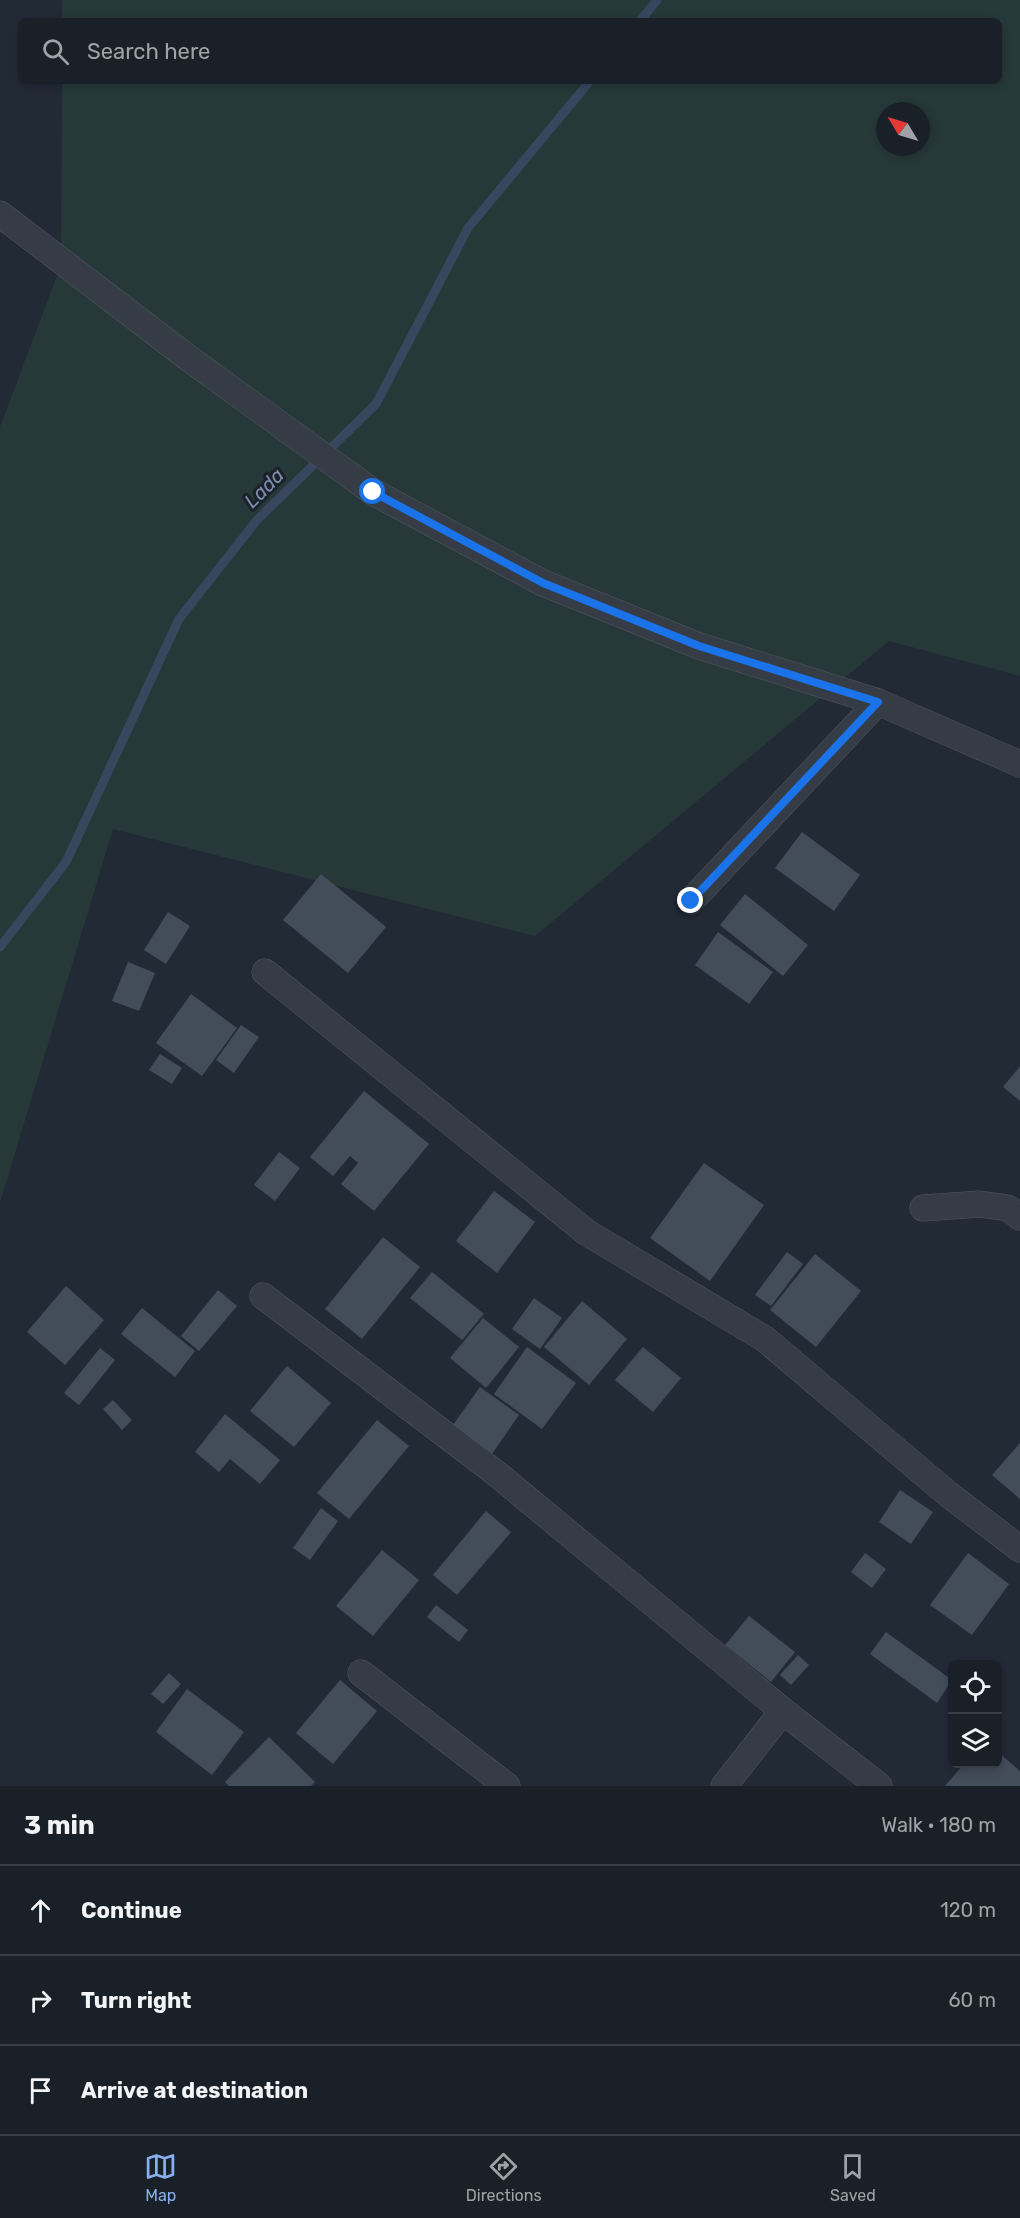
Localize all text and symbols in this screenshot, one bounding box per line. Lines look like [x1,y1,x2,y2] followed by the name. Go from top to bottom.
[18,18,1002,84] search box
[39,35,72,68] icon: search
[87,38,210,65] text: Search here
[876,102,930,156] north arrow
[239,463,289,513] water label: Lada
[359,478,385,504] route start
[677,887,703,913] route end
[948,1660,1002,1768] map controls
[948,1660,1002,1714] button: locate
[948,1714,1002,1768] button: layers
[24,1810,95,1841] text: 3 min
[881,1813,996,1837] text: Walk · 180 m
[24,1894,57,1927] icon: ahead
[81,1897,182,1924] text: Continue
[940,1898,996,1922] text: 120 m
[24,1984,57,2017] icon: right
[81,1987,191,2014] text: Turn right
[949,1988,996,2012] text: 60 m
[24,2074,57,2107] icon: arrive
[81,2077,308,2104] text: Arrive at destination
[144,2150,177,2205] tab: Map
[466,2150,542,2205] tab: Directions
[830,2150,876,2205] tab: Saved

